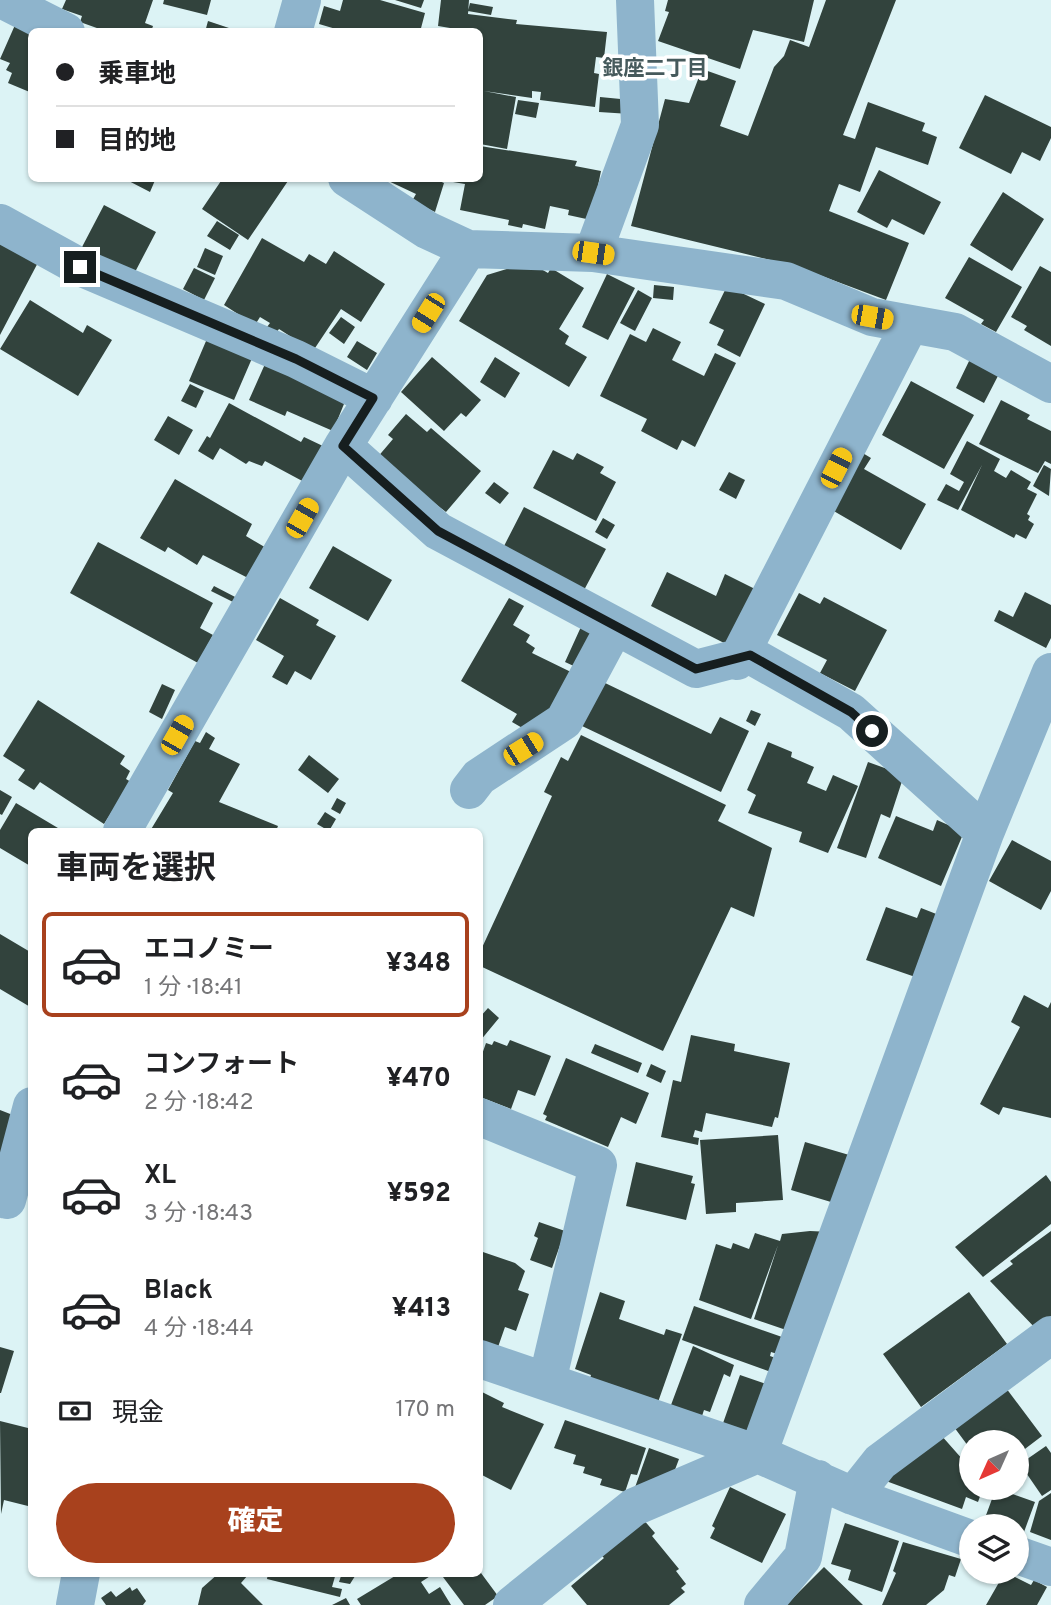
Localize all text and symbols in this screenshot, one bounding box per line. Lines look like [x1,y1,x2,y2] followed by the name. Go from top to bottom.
[603,56,708,83] district label: 銀座二丁目
[98,59,176,92] text: 乗車地
[98,126,176,159] text: 目的地
[571,240,616,266] car
[64,251,96,283] route end
[408,290,449,336] car
[850,303,895,331] car
[818,445,855,491] car
[283,495,322,541] car
[158,712,197,758] car
[856,715,888,747] route start
[500,729,547,769] car
[56,850,216,890] text: 車両を選択
[60,933,123,996] icon: car
[144,934,274,967] text: エコノミー
[386,948,451,981] text: ¥348
[144,974,242,1003] text: 1 分 · 18:41
[60,1048,123,1111] icon: car
[144,1049,299,1082] text: コンフォート
[386,1063,451,1096] text: ¥470
[144,1089,253,1118] text: 2 分 · 18:42
[144,1160,176,1193] text: XL
[60,1163,123,1226] icon: car
[387,1178,451,1211] text: ¥592
[144,1200,253,1229] text: 3 分 · 18:43
[144,1275,213,1308] text: Black
[60,1278,123,1341] icon: car
[392,1293,451,1326] text: ¥413
[144,1315,254,1344] text: 4 分 · 18:44
[56,1392,94,1430] icon: cash
[396,1396,455,1425] text: 170 m
[112,1398,164,1431] text: 現金
[959,1430,1029,1500] north arrow
[959,1430,1029,1584] map controls
[56,1483,455,1563] button: 確定
[959,1514,1029,1584] button: layers

